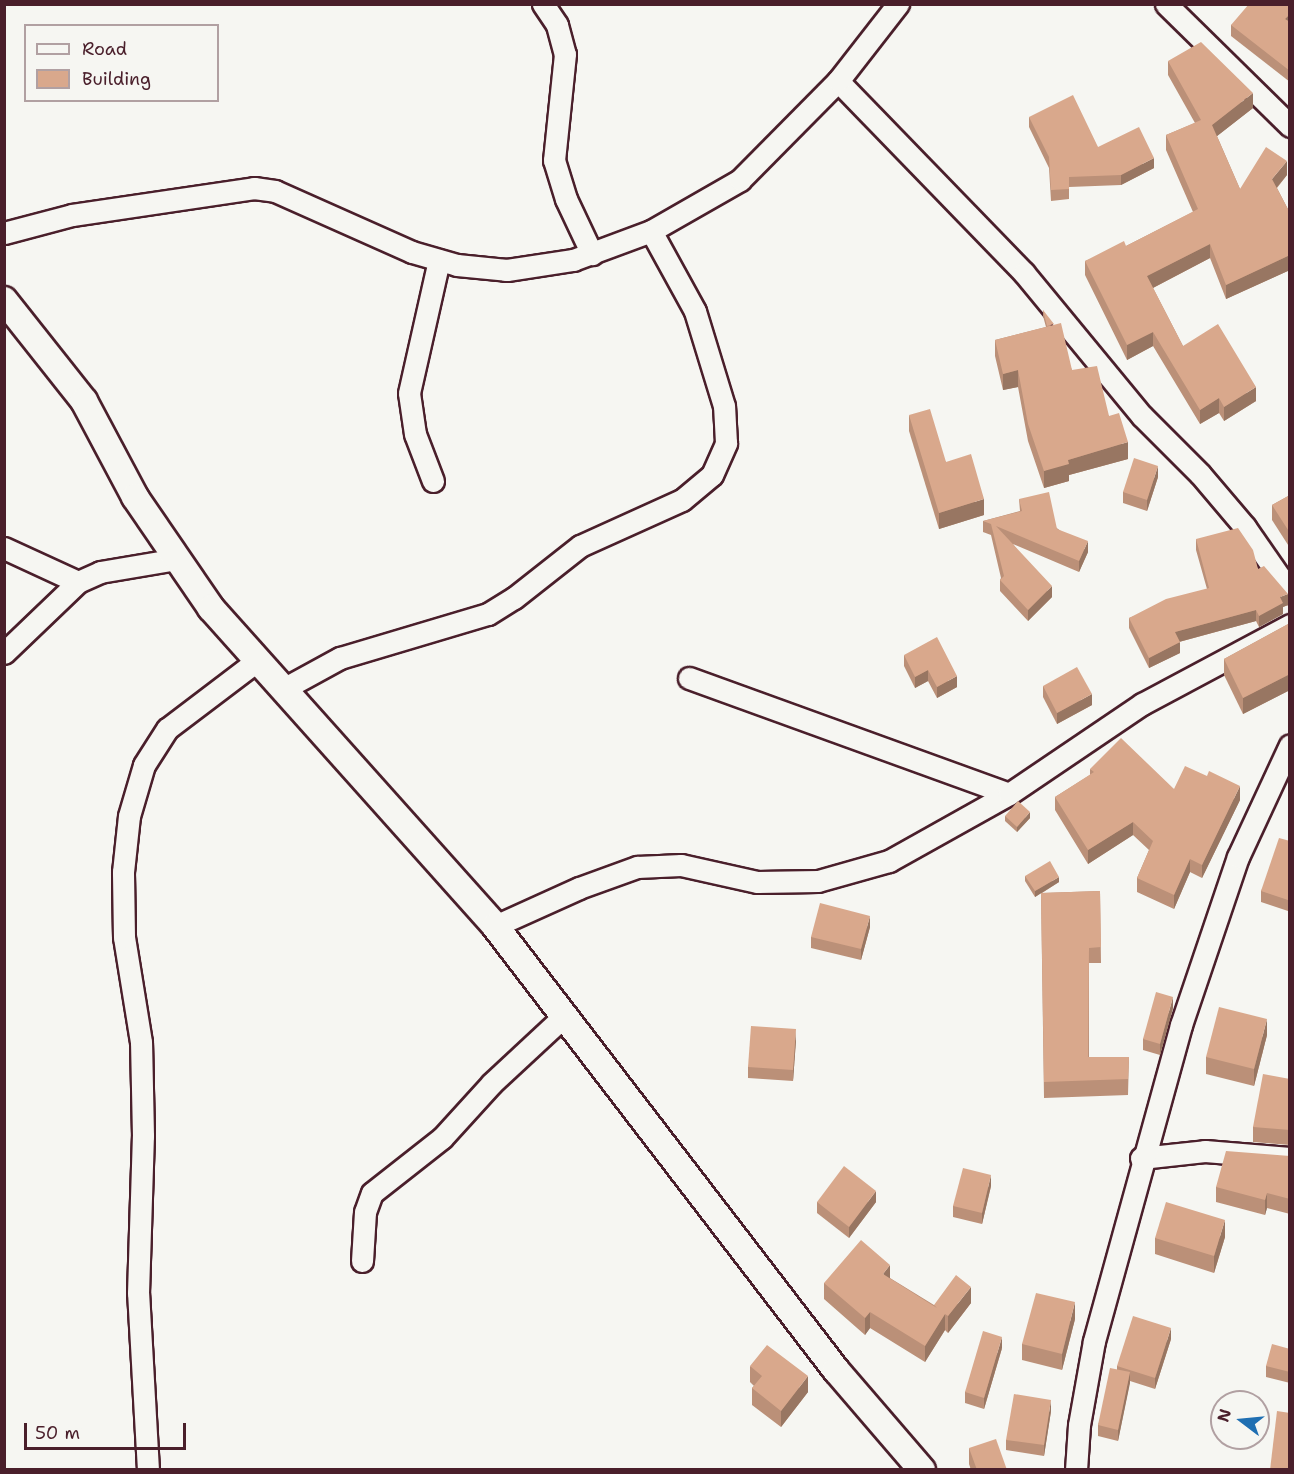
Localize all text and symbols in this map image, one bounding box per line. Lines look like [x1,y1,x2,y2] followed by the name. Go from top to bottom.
[24,24,219,102] legend
[82,37,127,61] text: Road
[82,67,151,91] text: Building
[1210,1390,1270,1450] north arrow
[1212,1406,1236,1424] text: N
[27,1411,189,1449] scale bar
[35,1421,80,1445] text: 50 m

